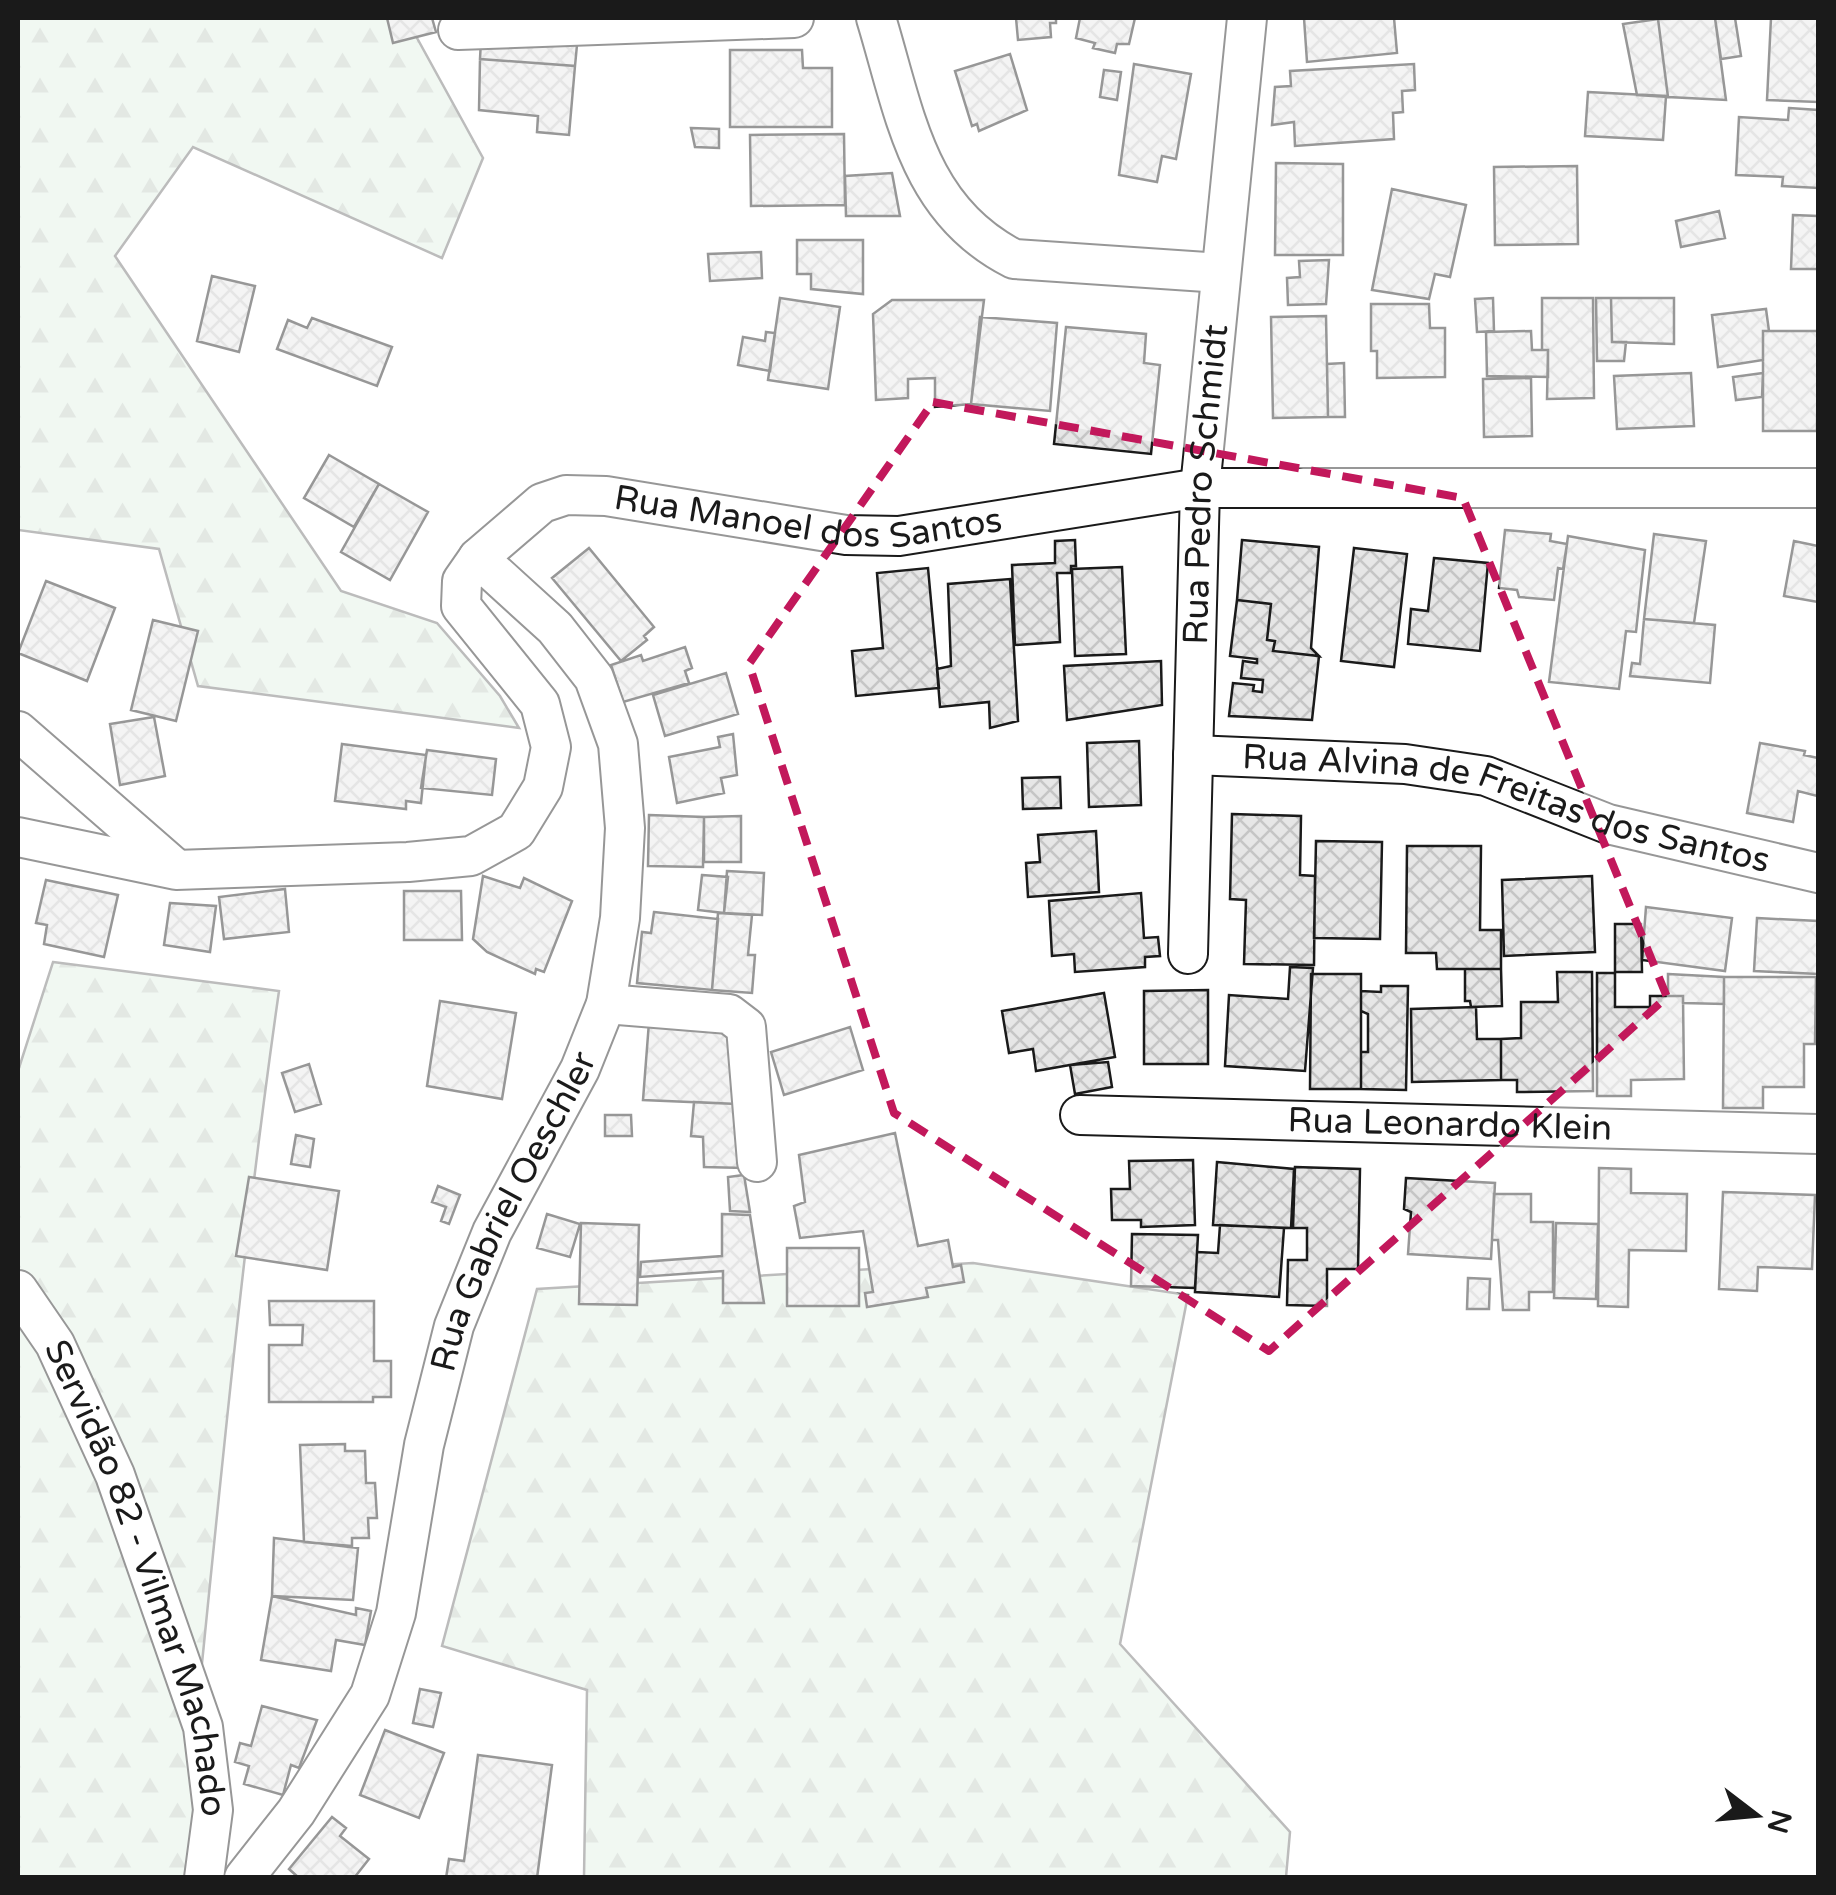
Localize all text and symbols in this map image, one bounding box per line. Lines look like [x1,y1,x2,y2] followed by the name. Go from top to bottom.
[1175,322,1237,645] street label: Rua Pedro Schmidt
[611,477,1005,558] street label: Rua Manoel dos Santos
[1241,736,1774,882] street label: Rua Alvina de Freitas dos Santos
[422,1045,606,1376] street label: Rua Gabriel Oeschler
[1287,1099,1613,1150] street label: Rua Leonardo Klein
[35,1334,235,1819] street label: Servidão 82 - Vilmar Machado
[1706,1765,1806,1865] north arrow
[1760,1806,1799,1837] text: N

